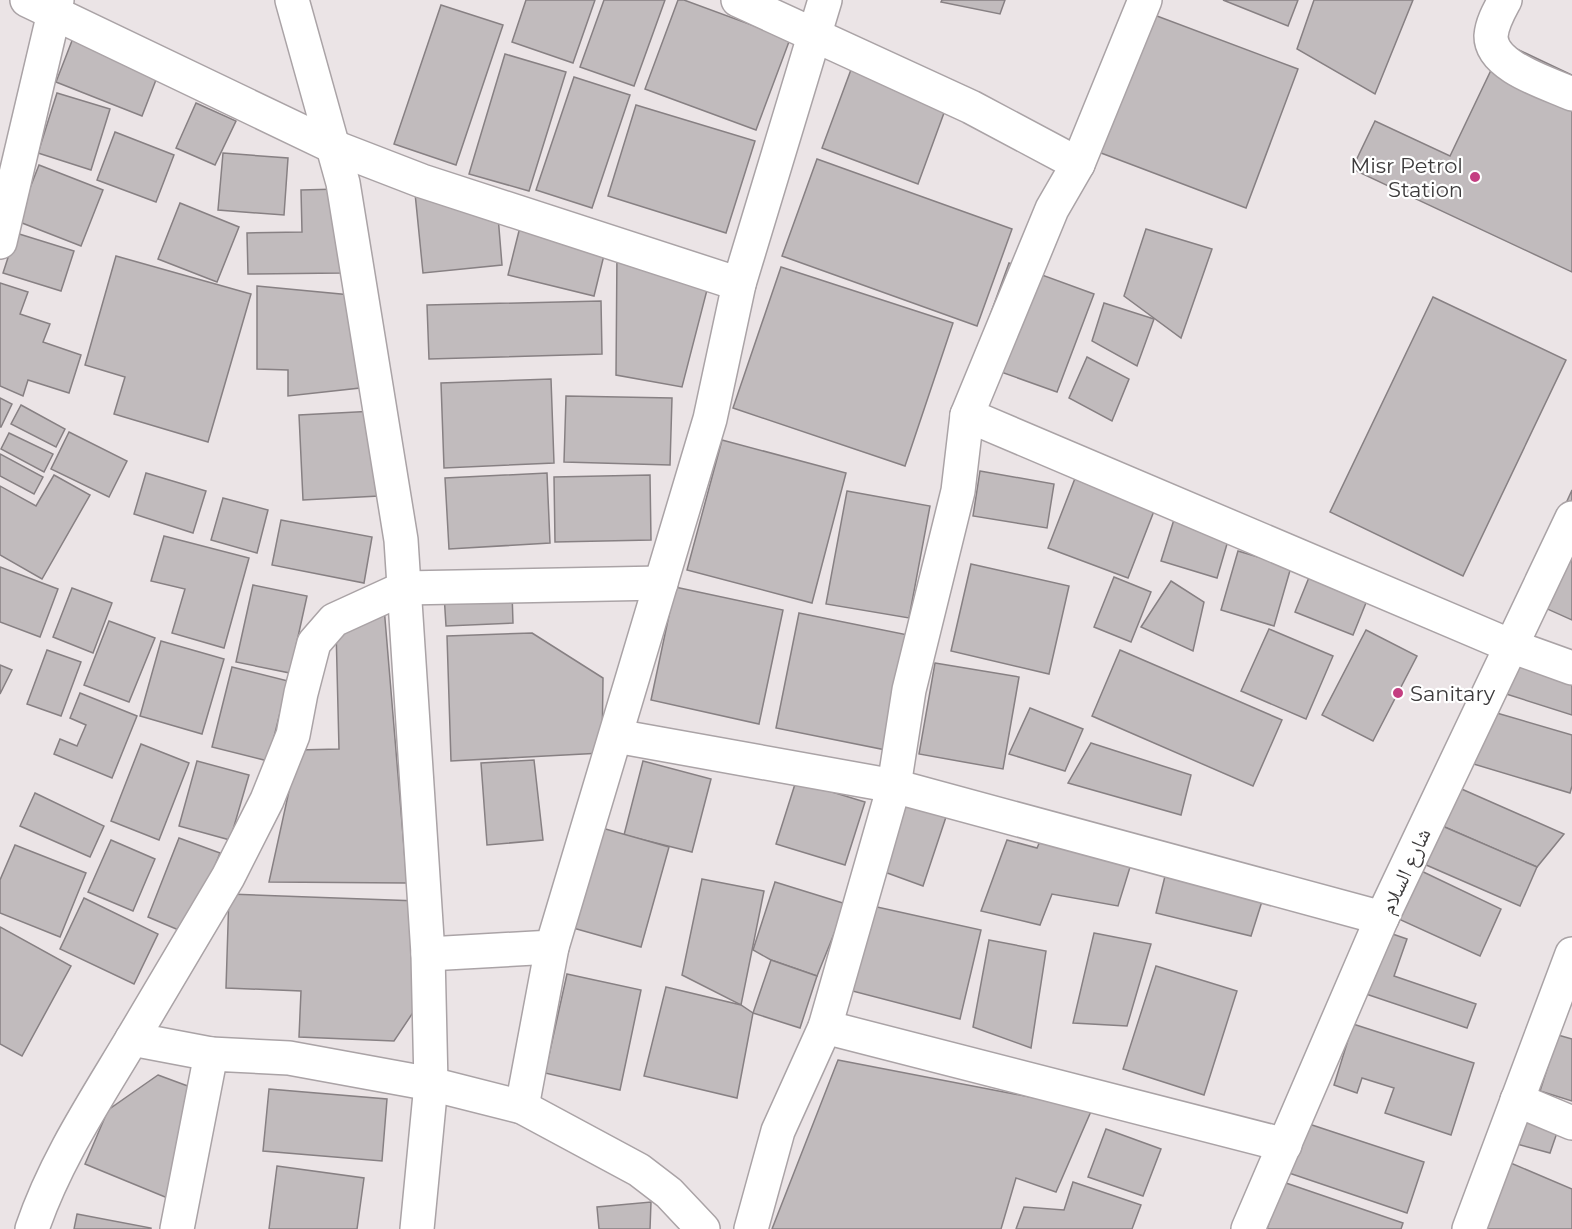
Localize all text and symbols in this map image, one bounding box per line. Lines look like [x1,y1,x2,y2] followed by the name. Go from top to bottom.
[1350,153,1463,202] place label: Misr Petrol Station
[1468,170,1482,184] marker: Misr Petrol Station
[1410,681,1496,706] place label: Sanitary
[1391,686,1405,700] marker: Sanitary
[1374,824,1438,919] street label: شارع السلام

